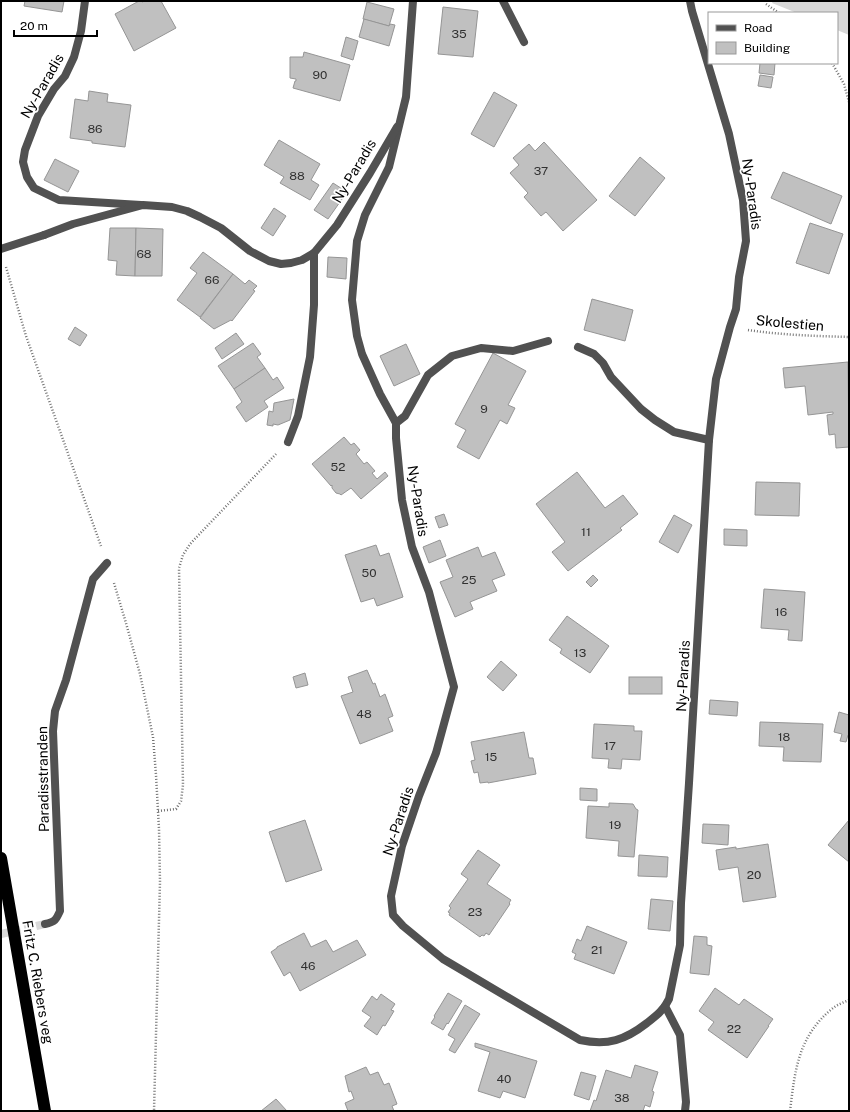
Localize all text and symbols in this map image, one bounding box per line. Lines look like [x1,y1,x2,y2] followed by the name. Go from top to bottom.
[14,12,97,38] scale bar
[708,12,838,64] legend
[20,19,48,33] text: 20 m
[744,21,772,35] text: Road
[451,27,467,41] house number: 35
[744,41,790,55] text: Building
[17,51,67,121] street label: Ny-Paradis
[313,68,327,82] house number: 90
[87,122,103,136] house number: 86
[329,136,379,206] street label: Ny-Paradis
[739,157,765,231] street label: Ny-Paradis
[534,164,548,178] house number: 37
[289,169,305,183] house number: 88
[136,247,152,261] house number: 68
[205,273,219,287] house number: 66
[755,312,825,334] street label: Skolestien
[480,402,488,416] house number: 9
[331,460,345,474] house number: 52
[404,464,432,538] street label: Ny-Paradis
[581,525,591,539] house number: 11
[361,566,377,580] house number: 50
[462,573,477,587] house number: 25
[775,605,787,619] house number: 16
[673,640,693,712] street label: Ny-Paradis
[574,646,586,660] house number: 13
[356,707,372,721] house number: 48
[34,726,52,832] street label: Paradisstranden
[778,730,791,744] house number: 18
[604,739,616,753] house number: 17
[485,750,498,764] house number: 15
[379,784,417,858] street label: Ny-Paradis
[609,818,621,832] house number: 19
[747,868,761,882] house number: 20
[468,905,482,919] house number: 23
[19,919,57,1045] street label: Fritz C. Riebers veg
[591,943,603,957] house number: 21
[300,959,316,973] house number: 46
[727,1022,741,1036] house number: 22
[497,1072,511,1086] house number: 40
[614,1091,630,1105] house number: 38

